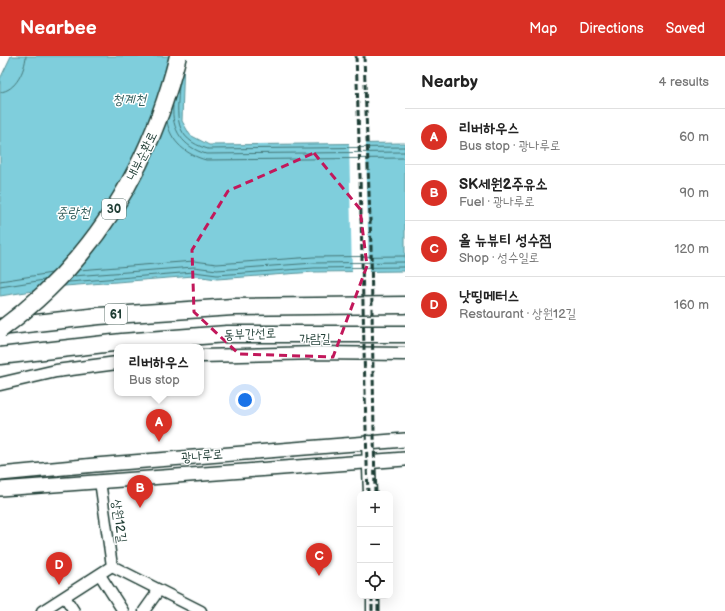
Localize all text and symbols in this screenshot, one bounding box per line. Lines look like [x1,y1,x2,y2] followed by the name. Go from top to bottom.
[20,17,97,40] text: Nearbee
[529,20,557,37] text: Map
[579,20,644,37] text: Directions
[666,20,705,37] text: Saved
[421,72,478,92] text: Nearby
[659,74,709,90] text: 4 results
[112,91,148,108] water label: 청계천
[459,119,519,138] text: 리버하우스
[123,129,161,183] street label: 내부순환로
[430,129,438,145] text: A
[679,129,709,145] text: 60 m
[459,138,560,154] text: Bus stop · 광나루로
[459,175,548,194] text: SK세원2주유소
[429,185,439,201] text: B
[680,185,709,201] text: 90 m
[459,194,535,210] text: Fuel · 광나루로
[102,199,126,219] road number: 30
[56,204,92,221] water label: 중랑천
[459,231,552,250] text: 올 뉴뷰티 성수점
[429,241,439,257] text: C
[674,241,709,257] text: 120 m
[459,250,539,266] text: Shop · 성수일로
[459,287,519,306] text: 낫띵메터스
[429,297,439,313] text: D
[674,297,709,313] text: 160 m
[105,304,127,324] road number: 61
[459,306,576,322] text: Restaurant · 상원12길
[224,325,276,343] street label: 동부간선로
[299,331,331,347] street label: 가람길
[114,344,204,396] popup
[129,353,189,372] text: 리버하우스
[129,372,180,388] text: Bus stop
[235,390,255,410] your location
[146,409,172,442] pin: A
[180,446,224,466] street label: 광나루로
[127,475,153,508] pin: B
[357,491,393,599] map controls
[357,491,393,527] button: +
[108,498,130,544] street label: 상원12길
[357,527,393,563] button: −
[306,543,332,576] pin: C
[46,552,72,585] pin: D
[357,563,393,599] button: locate

